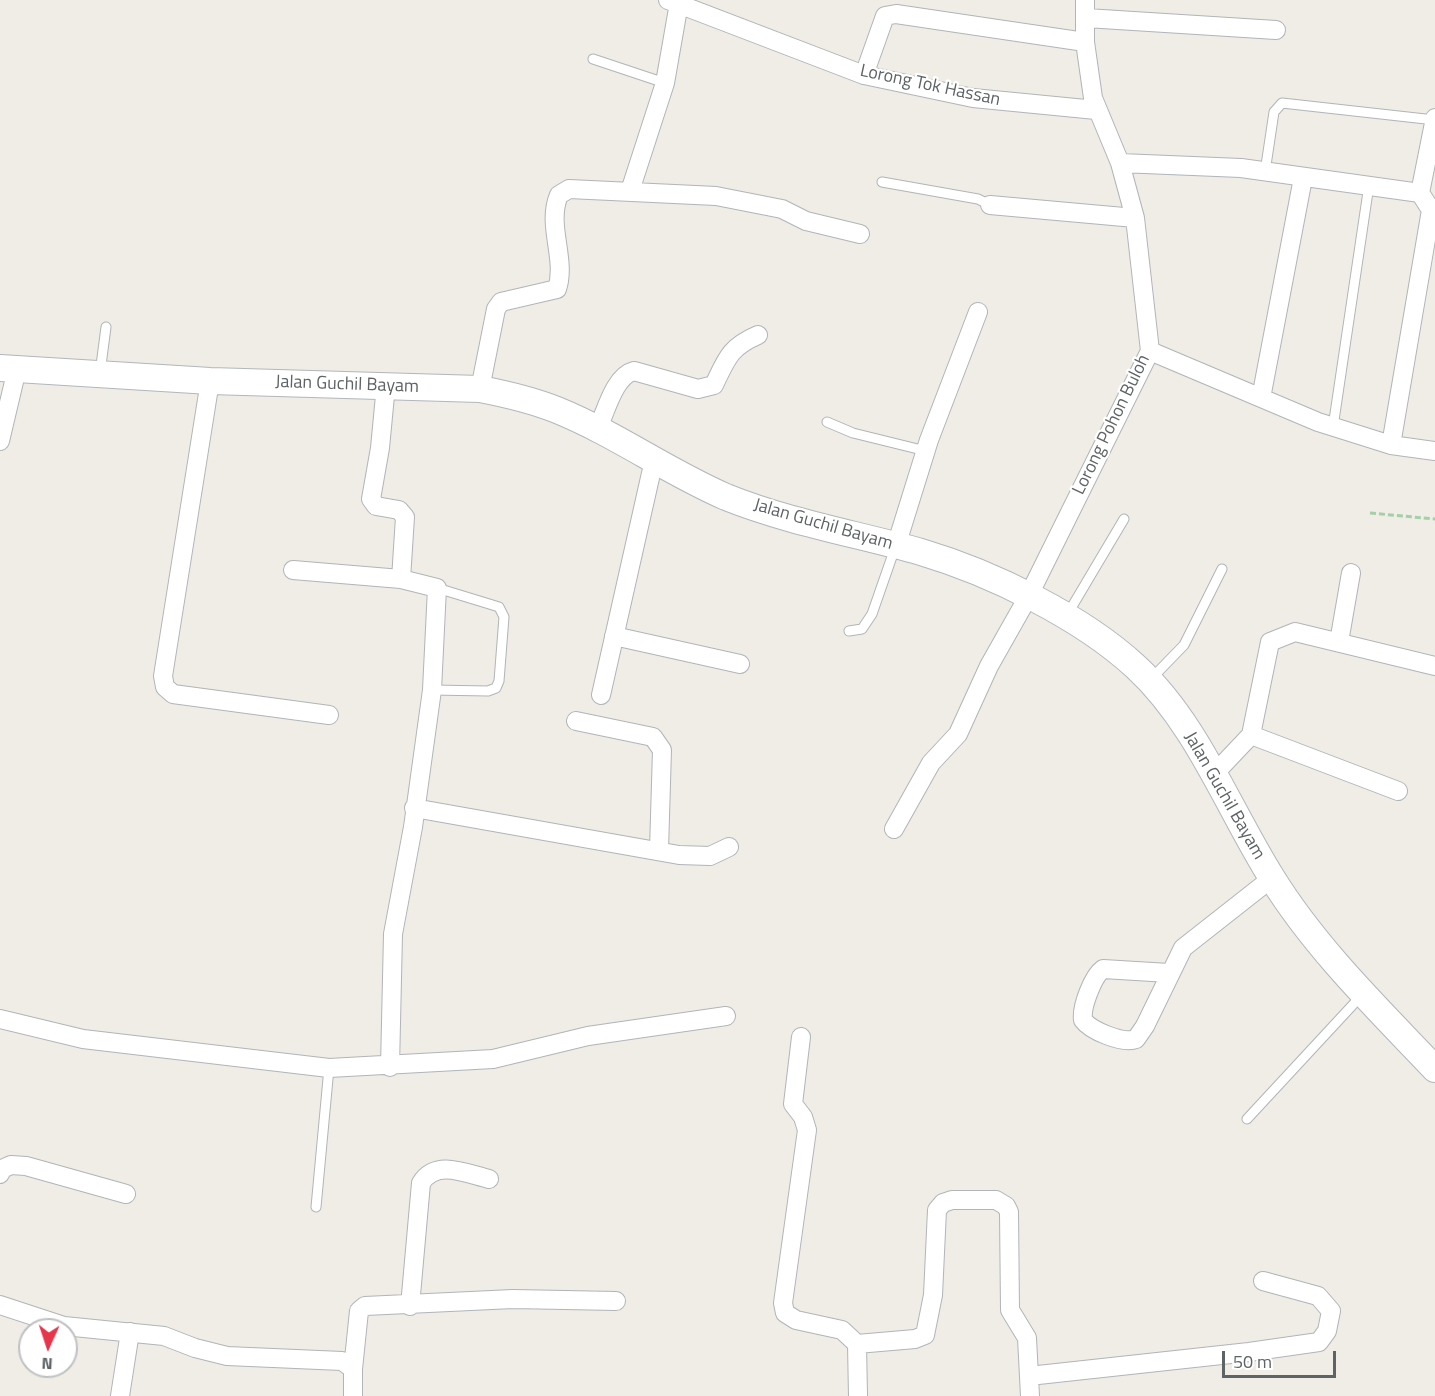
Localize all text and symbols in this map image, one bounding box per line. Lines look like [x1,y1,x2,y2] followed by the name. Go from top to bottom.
[858,61,1002,111] street label: Lorong Tok Hassan
[1069,351,1155,499] street label: Lorong Pohon Buloh
[275,372,419,398] street label: Jalan Guchil Bayam
[751,495,895,555] street label: Jalan Guchil Bayam
[1179,728,1269,864] street label: Jalan Guchil Bayam
[18,1318,78,1378] north arrow
[1225,1339,1339,1377] scale bar
[1233,1348,1272,1375] text: 50 m
[41,1352,53,1376] text: N

